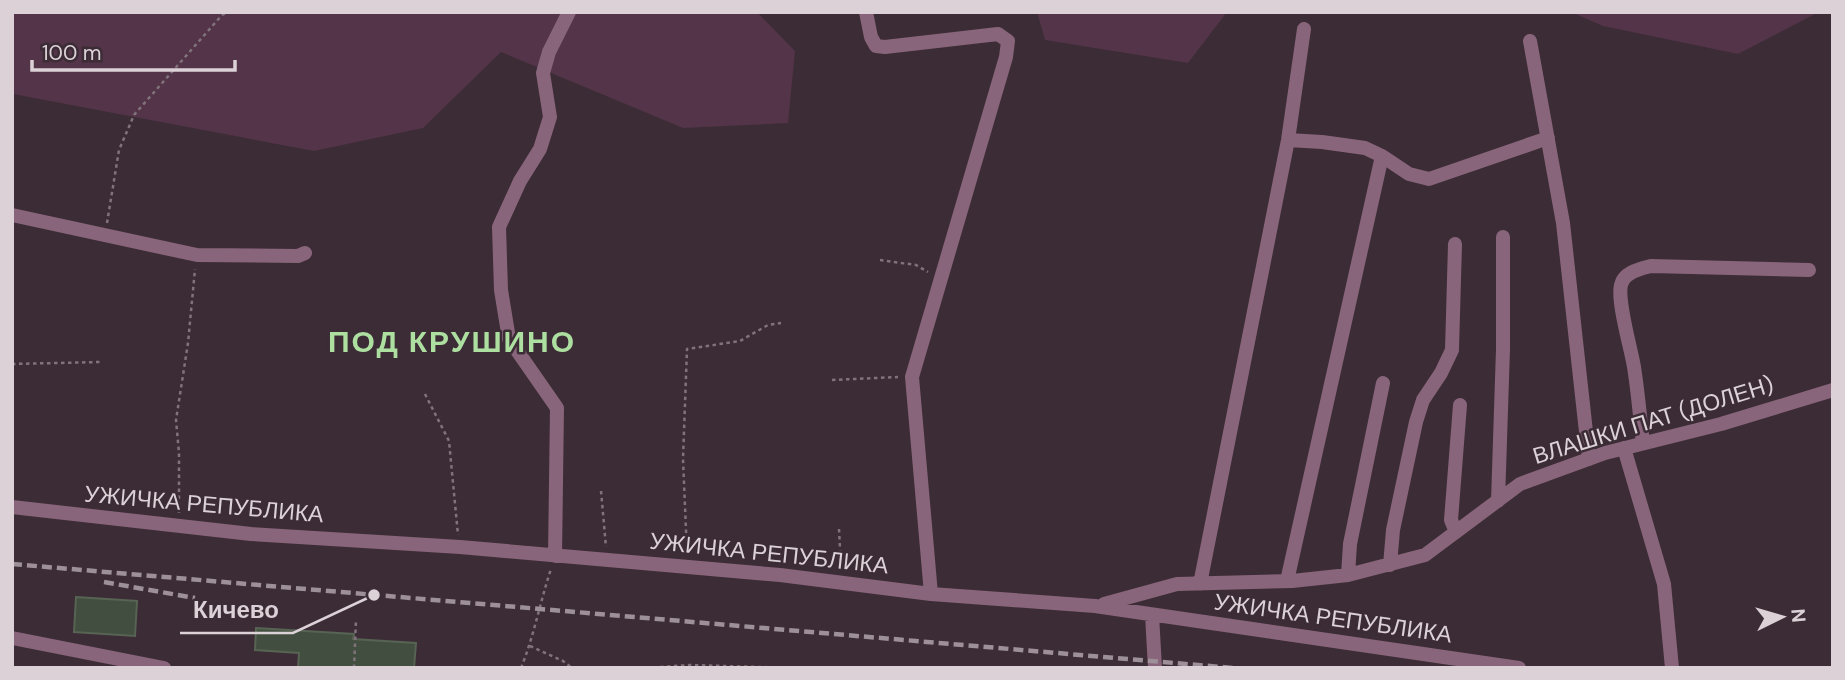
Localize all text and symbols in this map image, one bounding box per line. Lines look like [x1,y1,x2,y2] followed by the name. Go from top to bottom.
[32,28,234,72] scale bar
[42,39,102,67] text: 100 m
[328,322,576,361] district label: ПОД КРУШИНО
[1529,369,1777,471] street label: ВЛАШКИ ПАТ (ДОЛЕН)
[83,479,325,529] street label: УЖИЧКА РЕПУБЛИКА
[648,526,890,581] street label: УЖИЧКА РЕПУБЛИКА
[1747,582,1817,652] north arrow
[1212,586,1454,650] street label: УЖИЧКА РЕПУБЛИКА
[180,588,293,633] callout: Кичево
[193,594,279,625] text: Кичево
[1785,608,1811,624] text: N

